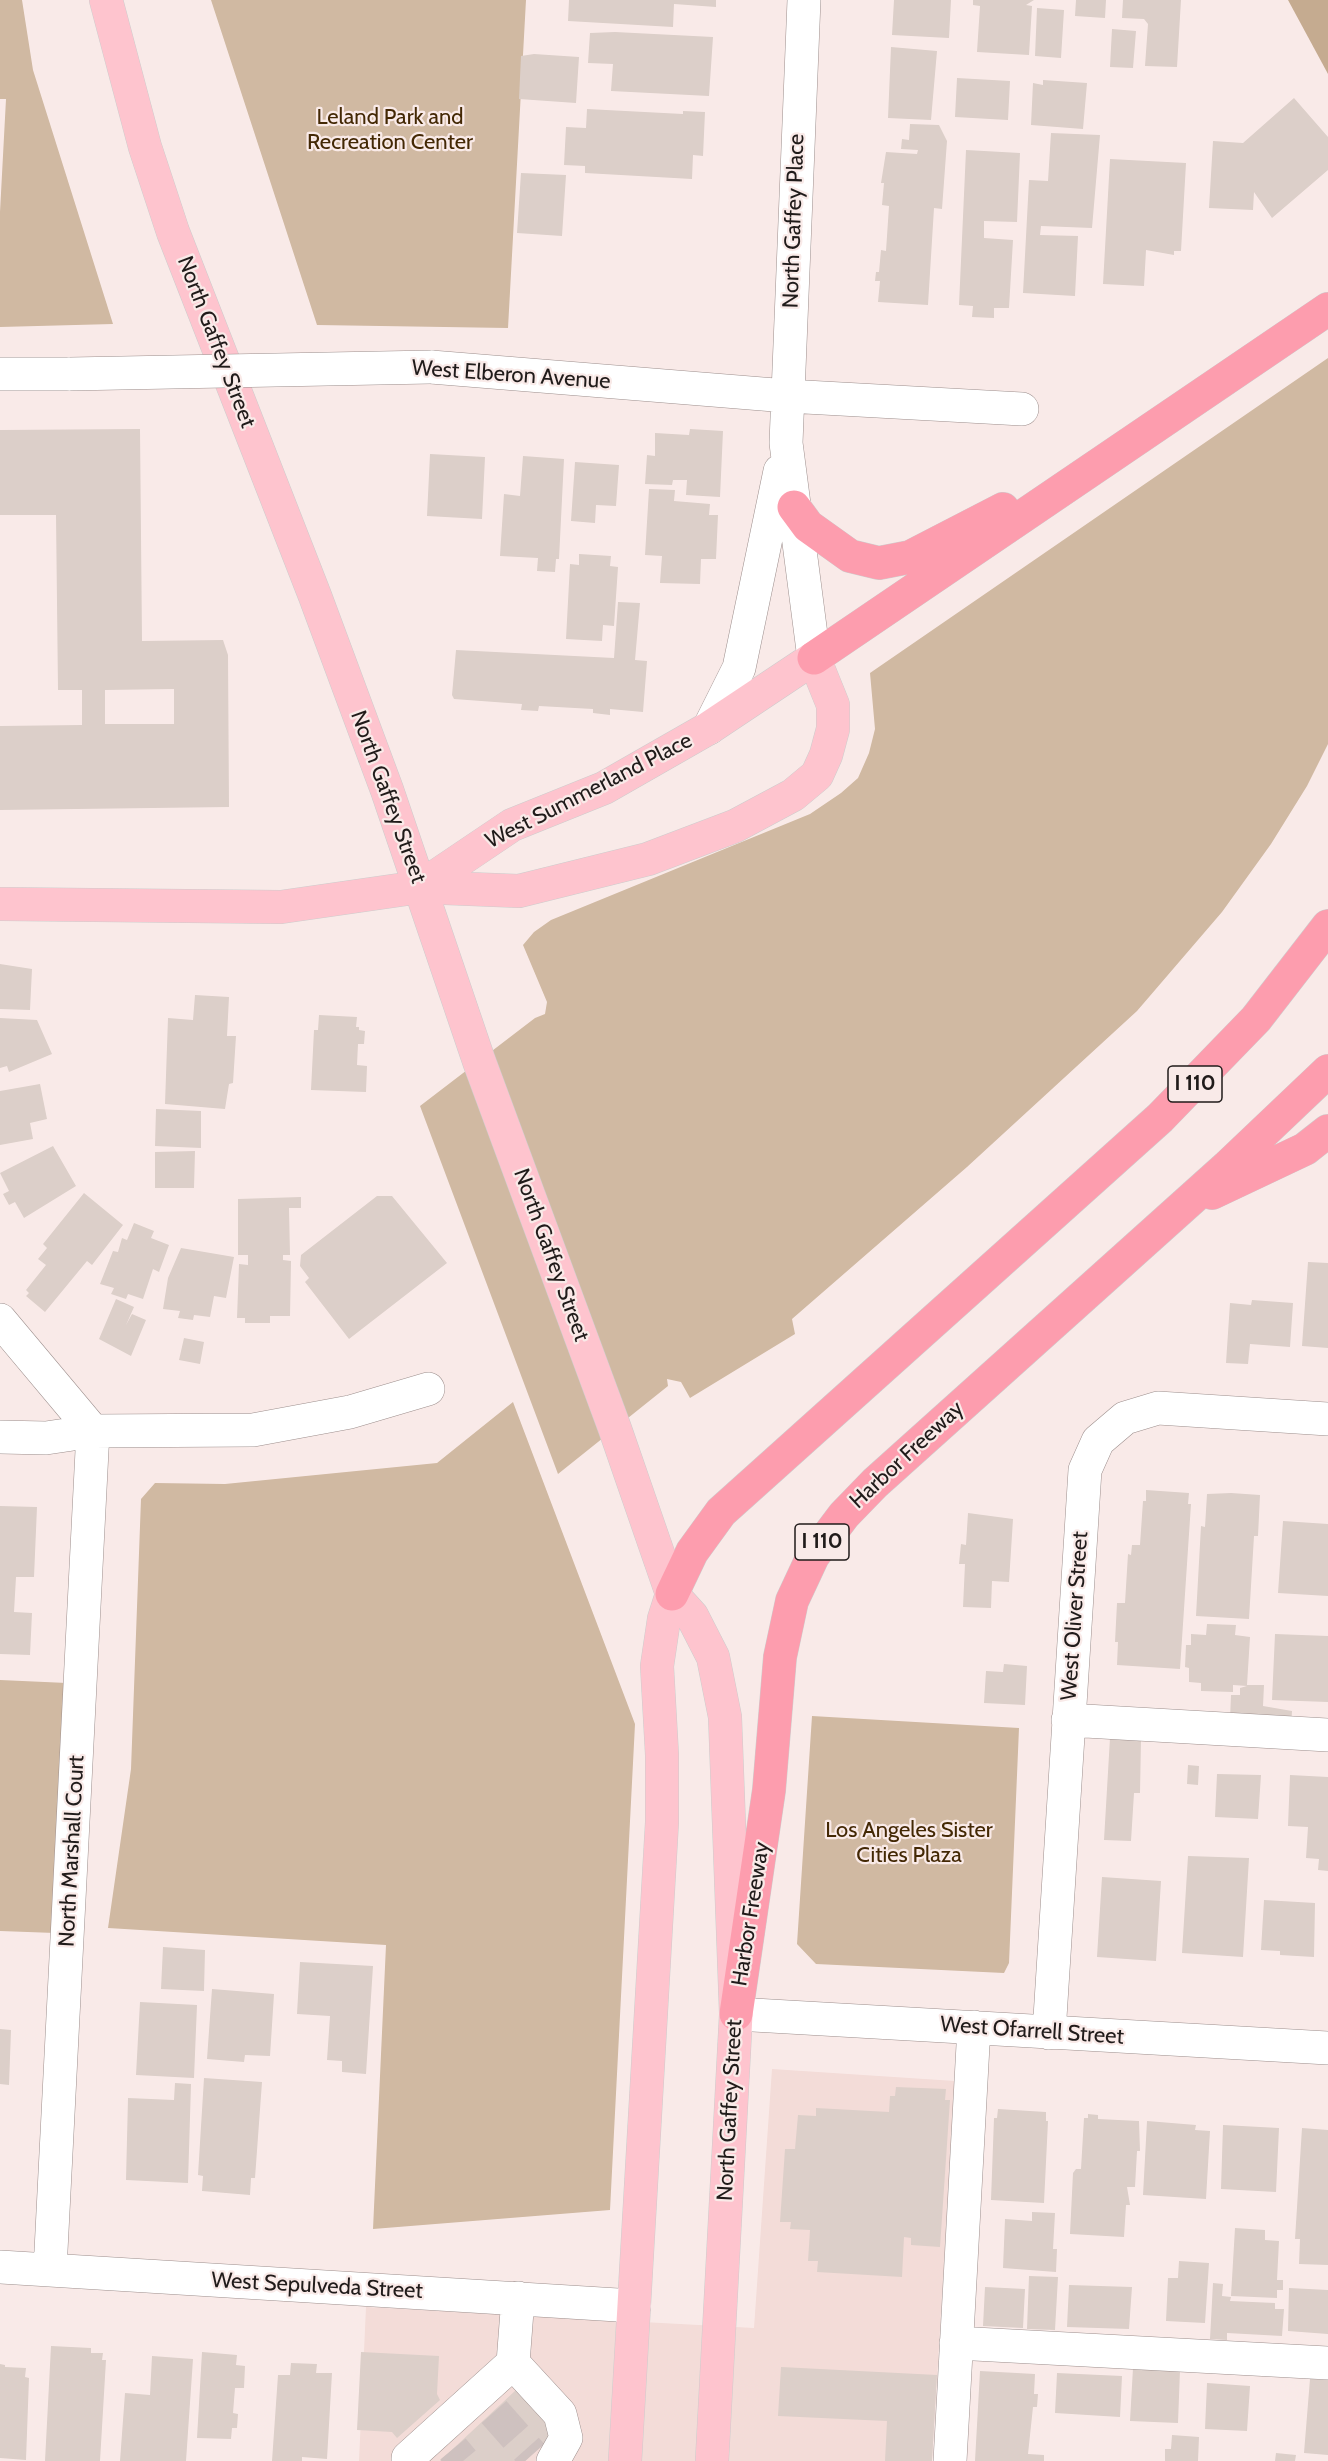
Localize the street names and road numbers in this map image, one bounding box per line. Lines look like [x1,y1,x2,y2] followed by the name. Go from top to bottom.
[778,133,810,309] street label: North Gaffey Place
[171,252,261,432] street label: North Gaffey Street
[411,355,611,395] street label: West Elberon Avenue
[344,707,432,887] street label: North Gaffey Street
[481,727,697,855] street label: West Summerland Place
[1168,1066,1222,1102] road number: I 110
[507,1165,595,1345] street label: North Gaffey Street
[845,1396,969,1514] street label: Harbor Freeway
[795,1524,849,1560] road number: I 110
[1056,1530,1094,1702] street label: West Oliver Street
[54,1754,90,1948] street label: North Marshall Court
[727,1840,775,1988] street label: Harbor Freeway
[939,2011,1125,2051] street label: West Ofarrell Street
[712,2019,748,2201] street label: North Gaffey Street
[211,2267,423,2305] street label: West Sepulveda Street

